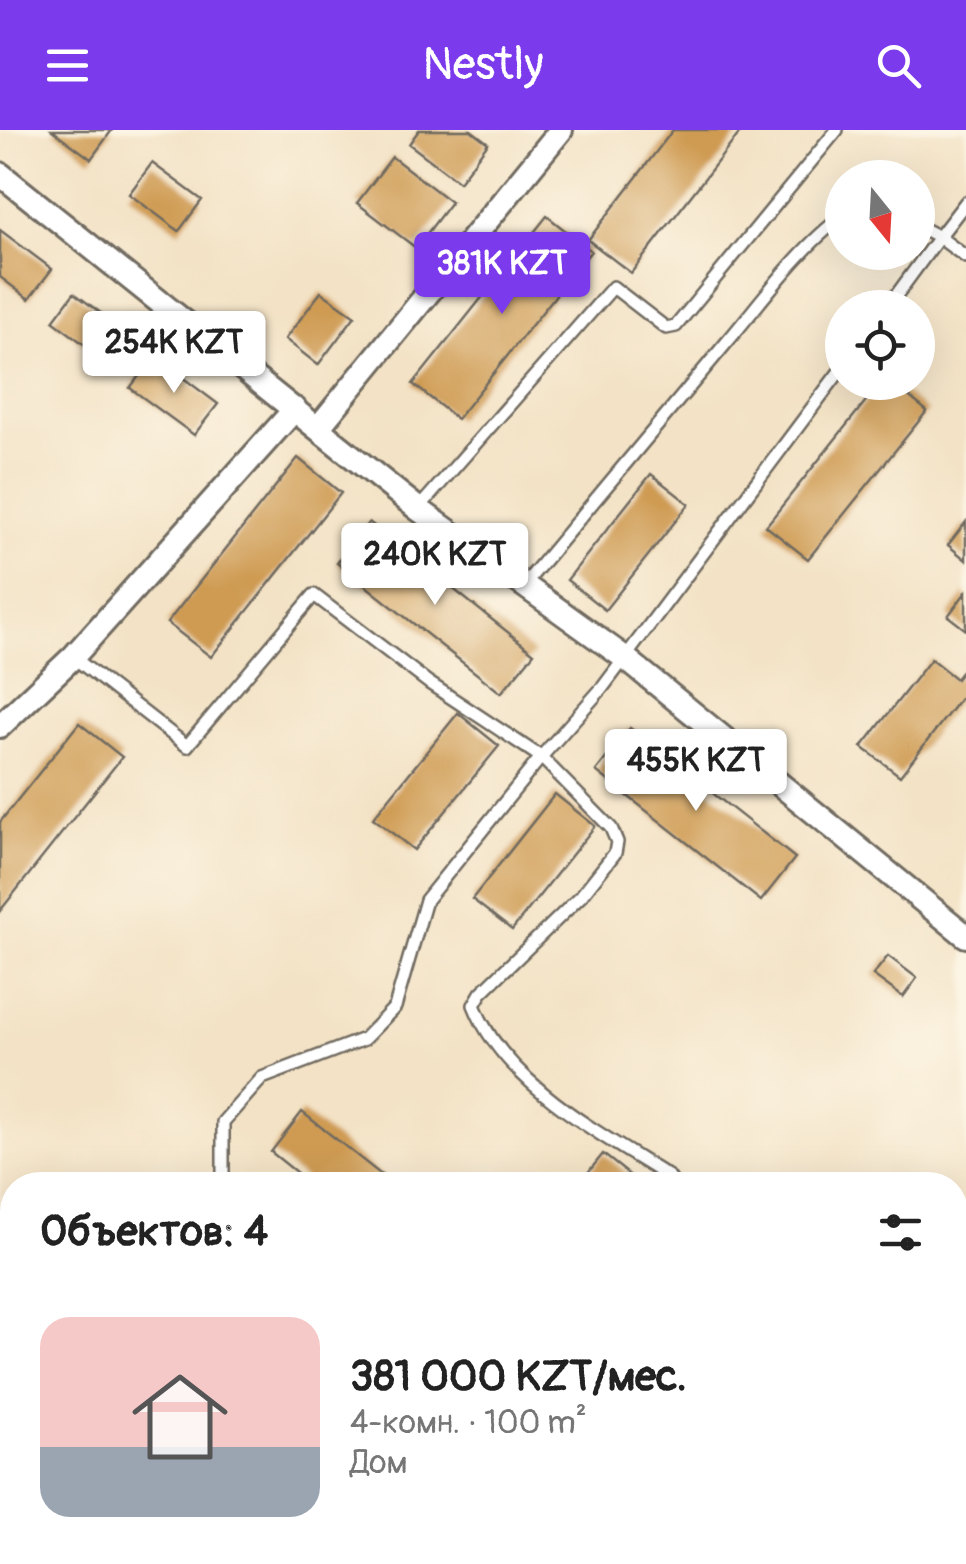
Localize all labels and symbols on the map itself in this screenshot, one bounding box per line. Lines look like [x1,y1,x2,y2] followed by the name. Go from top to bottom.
[825,160,935,270] north arrow
[399,232,605,317] pin: 381K KZT
[71,311,277,396] pin: 254K KZT
[332,523,538,608] pin: 240K KZT
[593,729,799,814] pin: 455K KZT

